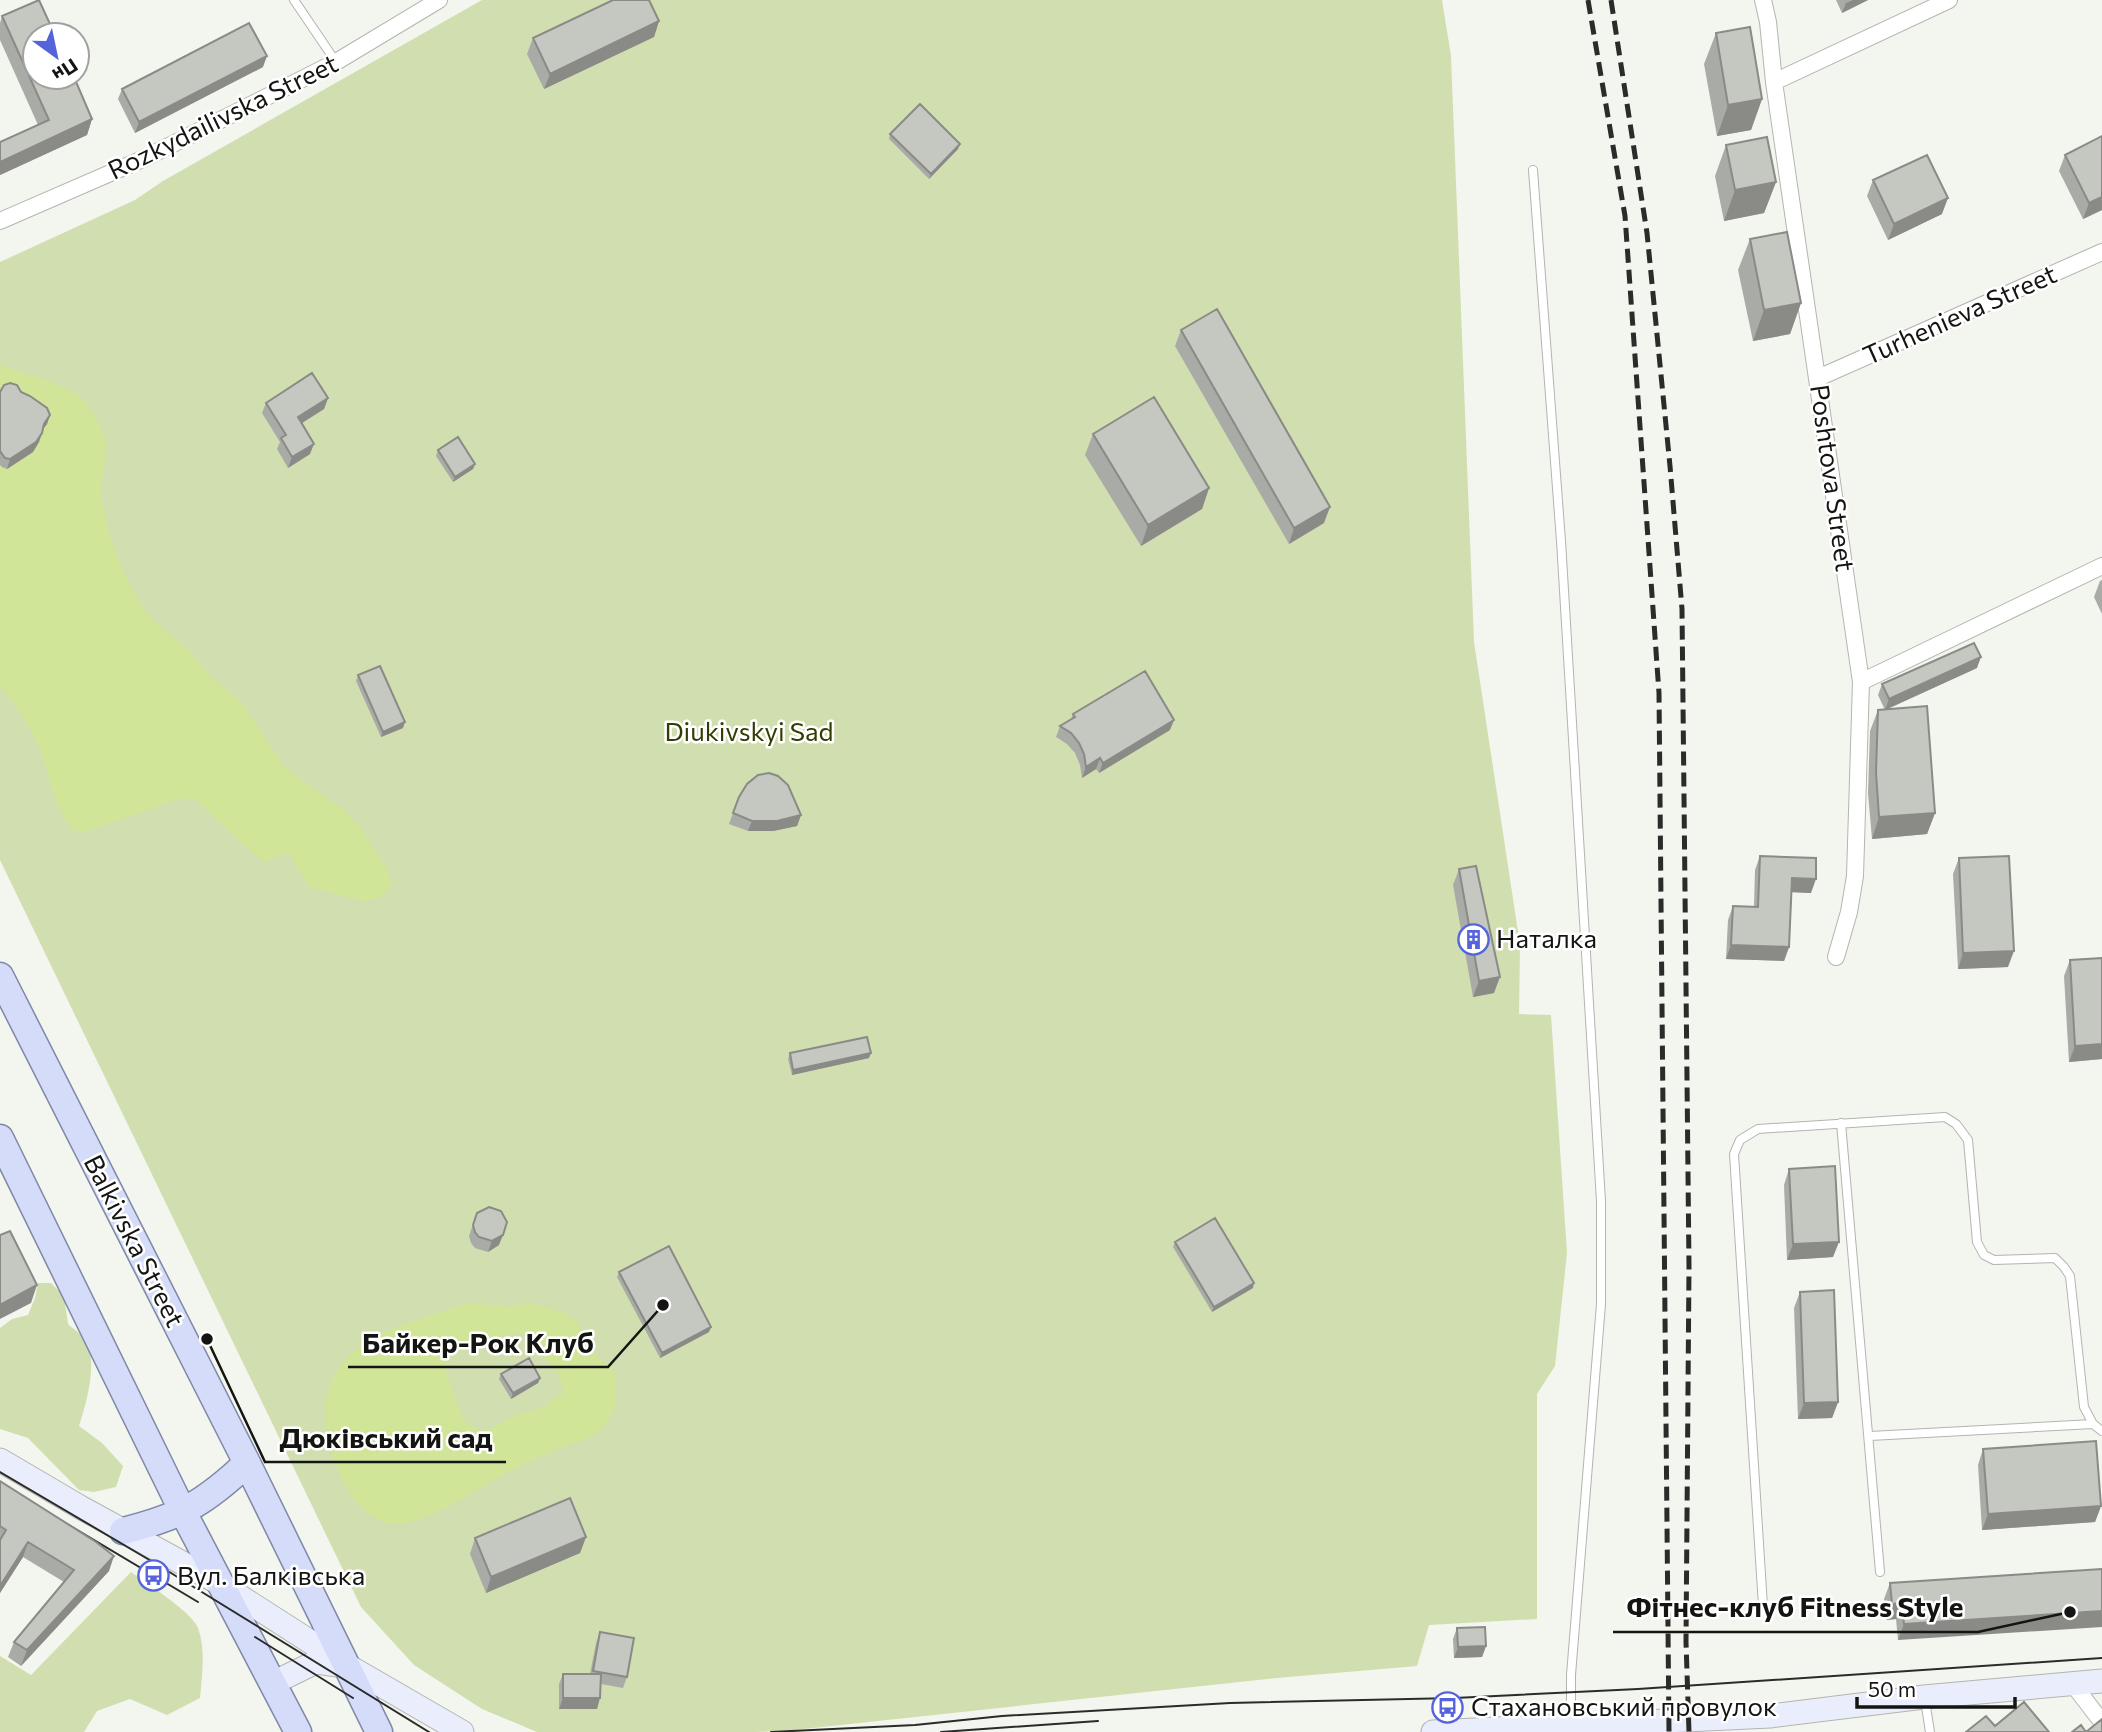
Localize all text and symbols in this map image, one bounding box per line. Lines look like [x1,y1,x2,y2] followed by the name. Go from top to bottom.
[21,21,91,91] north arrow
[102,46,342,185] street label: Rozkydailivska Street
[49,54,82,87] text: Пн
[1858,257,2061,370] street label: Turhenieva Street
[1805,382,1862,573] street label: Poshtova Street
[664,715,834,746] park label: Diukivskyi Sad
[1456,922,1490,956] building icon: Наталка
[1496,922,1597,953] place label: Наталка
[79,1149,192,1332] street label: Balkivska Street
[348,1318,608,1367] callout: Байкер-Рок Клуб
[362,1325,594,1359] text: Байкер-Рок Клуб
[265,1413,506,1462] callout: Дюківський сад
[279,1420,493,1454] text: Дюківський сад
[137,1559,171,1593] bus stop icon: Вул. Балківська
[177,1559,365,1590] place label: Вул. Балківська
[1613,1583,1978,1632] callout: Фітнес-клуб Fitness Style
[1626,1589,1964,1623] text: Фітнес-клуб Fitness Style
[1857,1666,2014,1710] scale bar
[1868,1676,1916,1701] text: 50 m
[1431,1690,1465,1724] bus stop icon: Стахановський провулок
[1471,1690,1777,1721] place label: Стахановський провулок

